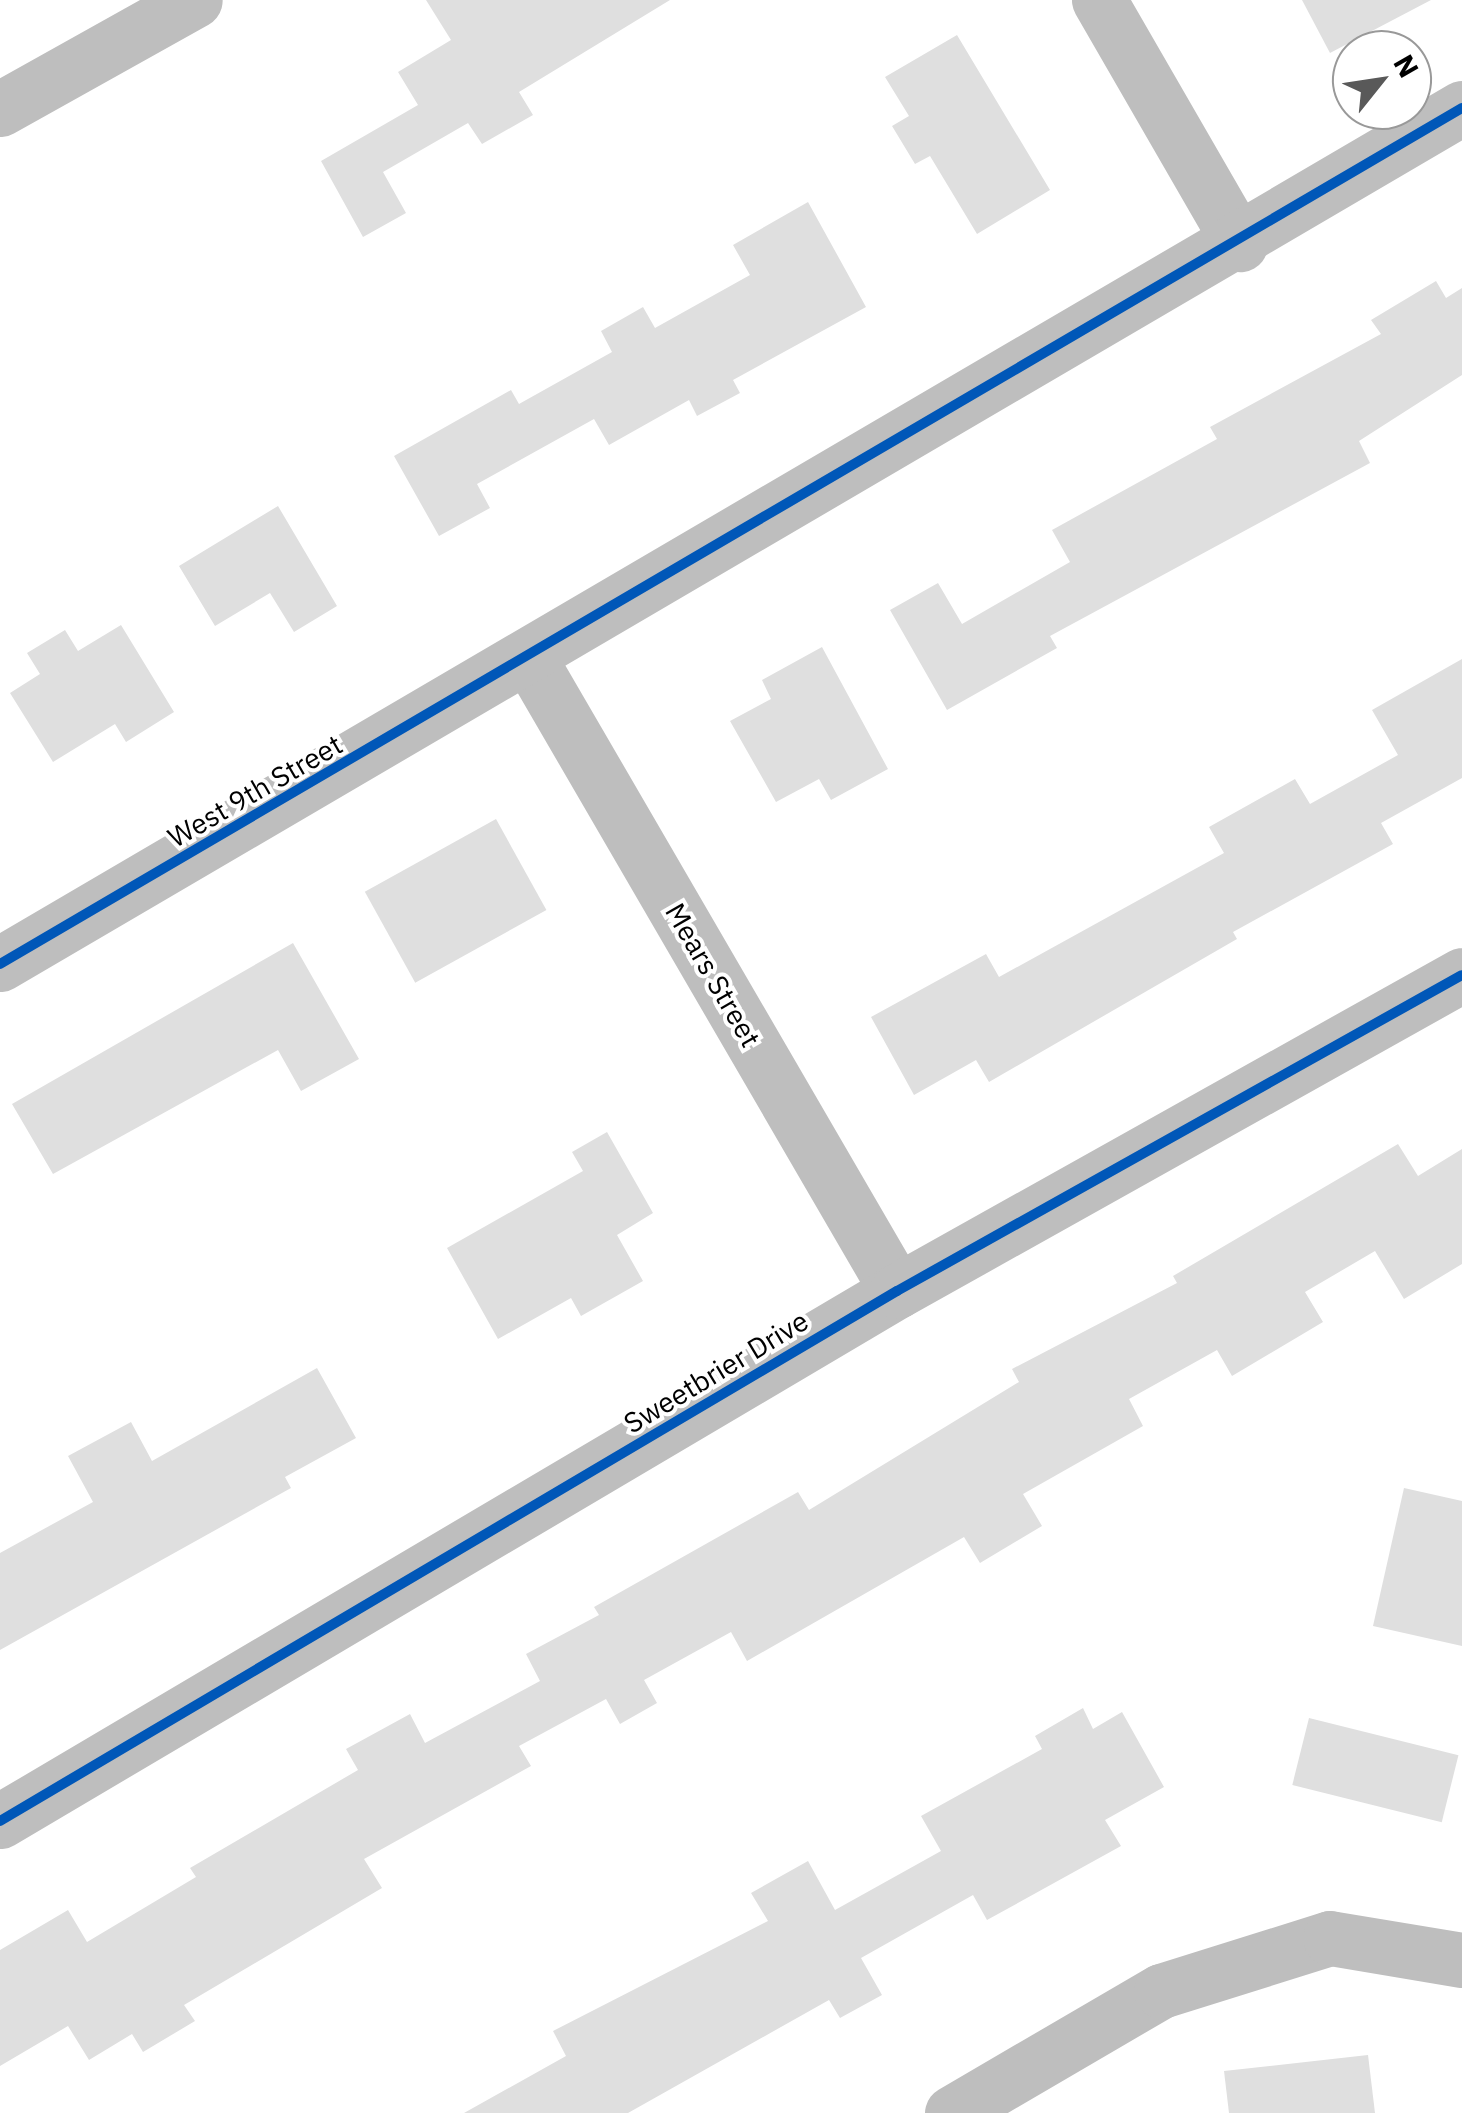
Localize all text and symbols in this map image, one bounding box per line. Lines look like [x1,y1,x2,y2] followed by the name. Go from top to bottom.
[1332,30,1432,130] north arrow
[1386,48,1428,84] text: N
[162,728,348,854] street label: West 9th Street
[658,897,768,1053] street label: Mears Street
[618,1304,814,1440] street label: Sweetbrier Drive

